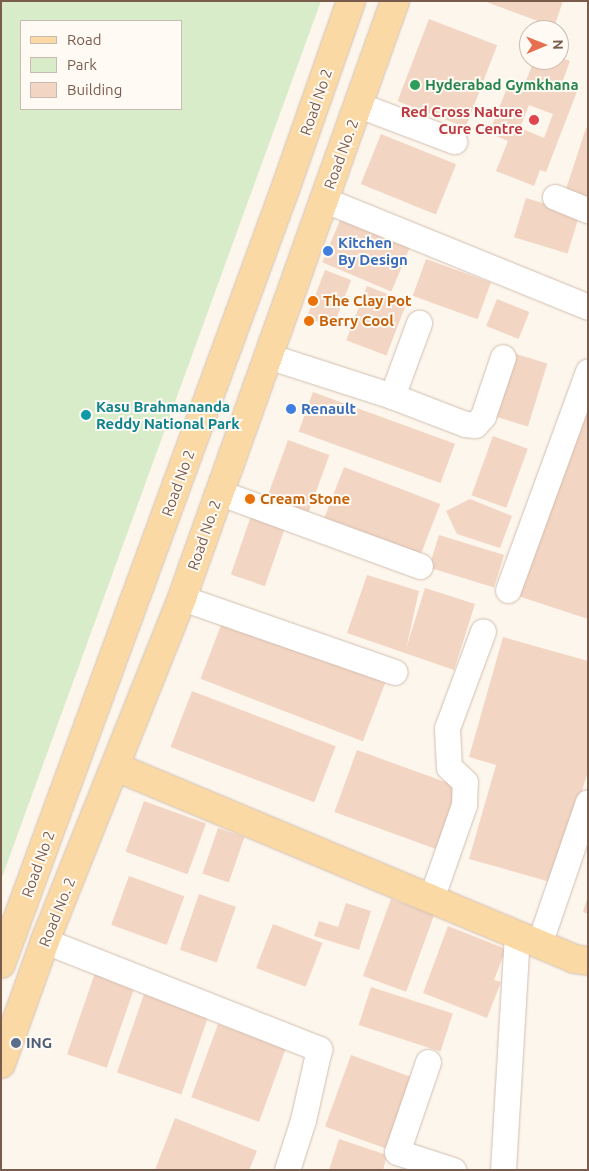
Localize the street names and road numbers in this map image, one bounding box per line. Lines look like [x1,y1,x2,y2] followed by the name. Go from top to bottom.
[296,66,336,138] street label: Road No 2
[320,117,362,191] street label: Road No. 2
[158,447,198,519] street label: Road No 2
[184,498,224,572] street label: Road No. 2
[18,828,58,900] street label: Road No 2
[35,875,79,949] street label: Road No. 2

